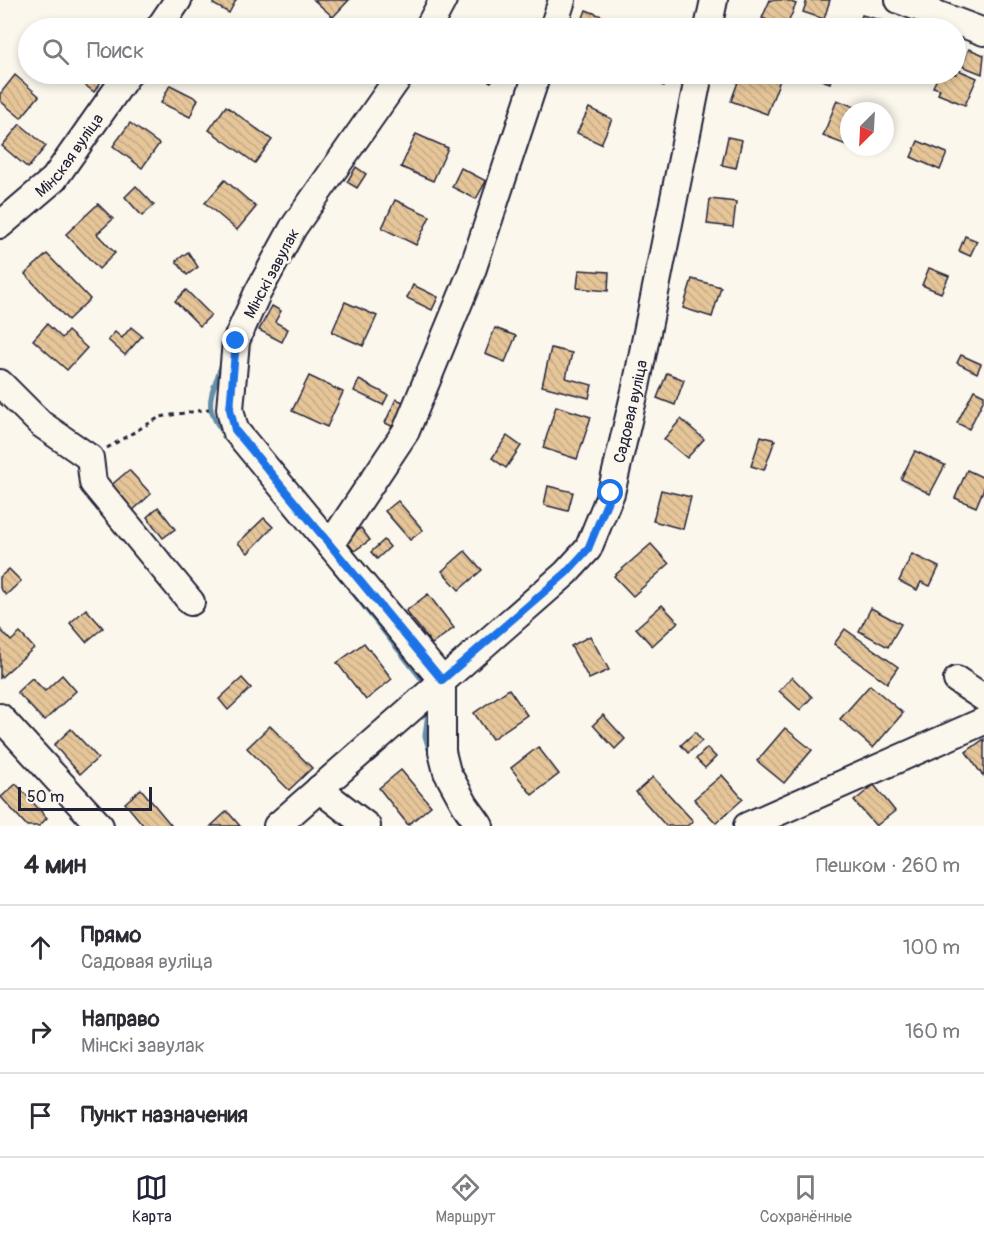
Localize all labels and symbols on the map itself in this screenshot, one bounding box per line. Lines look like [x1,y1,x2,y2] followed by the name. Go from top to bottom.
[840,102,894,156] north arrow
[31,110,108,202] street label: Мінская вуліца
[240,225,304,322] street label: Мінскі завулак
[222,327,248,353] route end
[609,358,652,465] street label: Садовая вуліца
[597,479,623,505] route start
[18,784,152,812] scale bar

